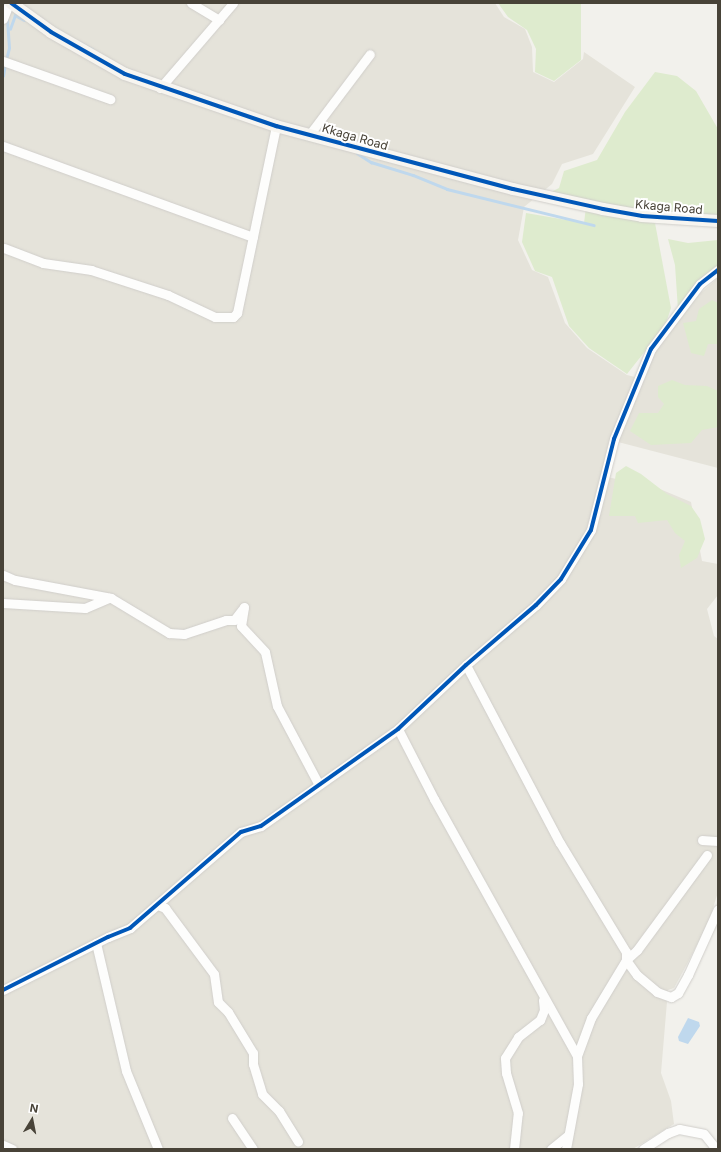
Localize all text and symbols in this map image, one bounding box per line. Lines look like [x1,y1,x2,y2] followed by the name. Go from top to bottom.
[320,121,390,153] street label: Kkaga Road
[635,197,703,217] street label: Kkaga Road
[12,1100,52,1140] north arrow
[29,1101,39,1116] text: N

